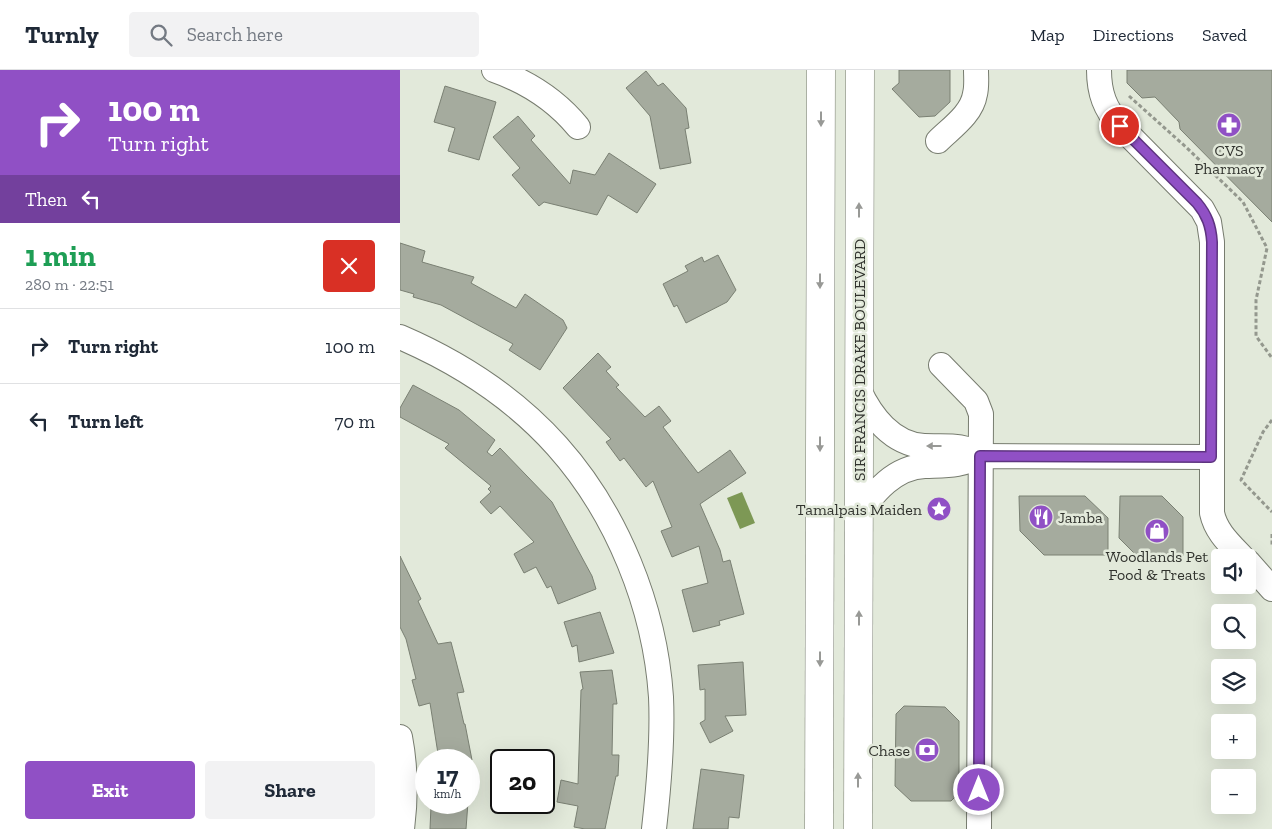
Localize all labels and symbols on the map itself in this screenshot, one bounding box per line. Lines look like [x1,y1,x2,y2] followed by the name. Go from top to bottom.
[1099,105,1141,147] pin
[817,111,825,127] one-way arrow
[1216,112,1242,138] pharmacy icon: CVS Pharmacy
[1194,141,1265,178] place label: CVS Pharmacy
[855,202,863,218] one-way arrow
[850,239,869,481] street label: SIR FRANCIS DRAKE BOULEVARD
[816,273,824,289] one-way arrow
[816,436,824,452] one-way arrow
[926,442,942,450] one-way arrow
[926,496,952,522] place icon: Tamalpais Maiden
[796,500,923,519] place label: Tamalpais Maiden
[1028,504,1054,530] restaurant icon: Jamba
[1058,508,1103,527] place label: Jamba
[1144,518,1170,544] shop icon: Woodlands Pet Food & Treats
[1106,547,1208,584] place label: Woodlands Pet Food & Treats
[855,610,863,626] one-way arrow
[816,651,824,667] one-way arrow
[914,737,940,763] bank icon: Chase
[868,741,910,760] place label: Chase
[490,749,555,814] speed limit sign: 20
[952,763,1004,815] position arrow
[854,772,862,788] one-way arrow

